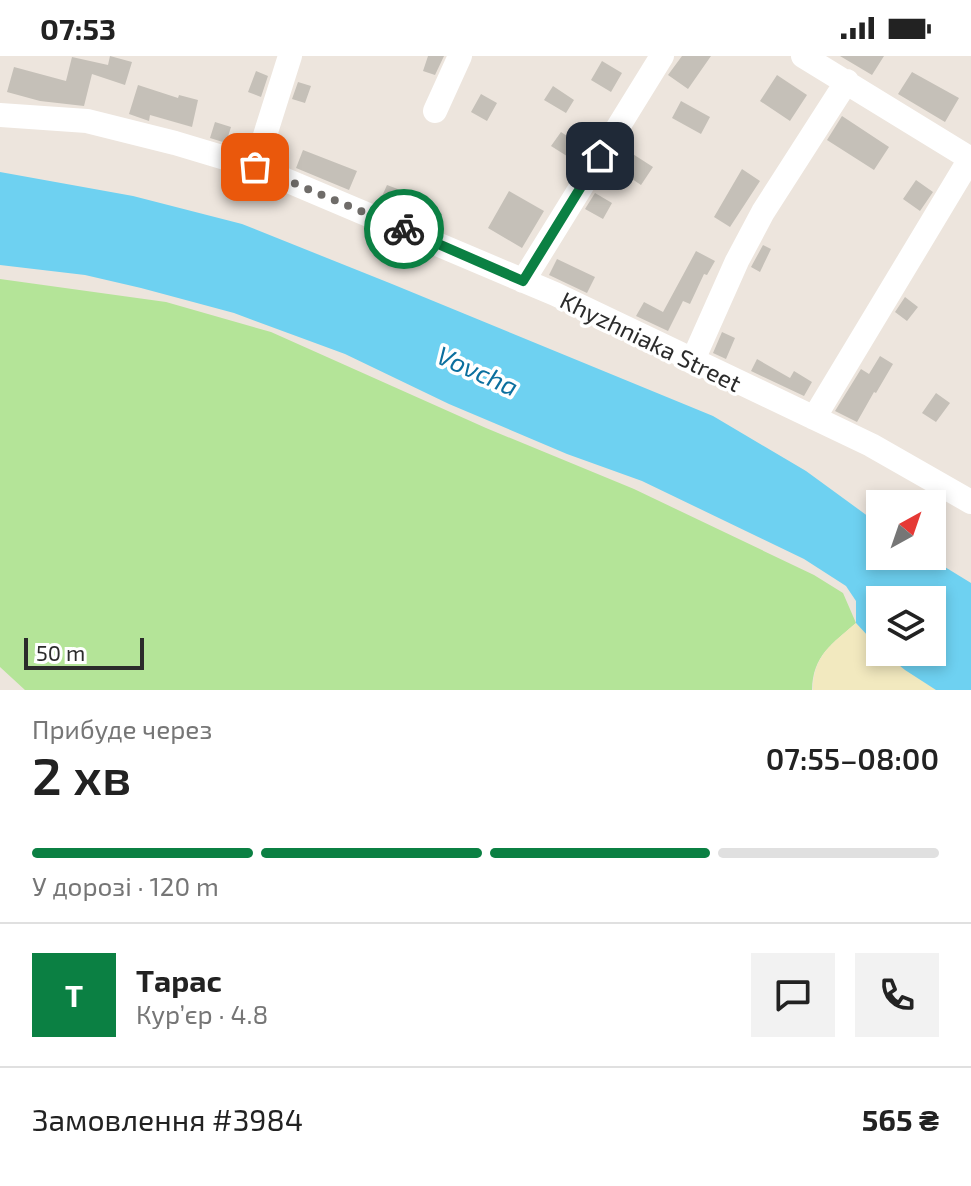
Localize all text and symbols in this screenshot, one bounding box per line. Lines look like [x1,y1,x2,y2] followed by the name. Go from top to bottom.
[40,10,116,46] text: 07:53
[566,122,634,190] pin
[221,133,289,201] pin
[578,134,622,178] icon: home
[233,145,277,189] icon: bag
[364,189,444,269] courier
[382,207,426,251] icon: bike
[556,285,746,397] street label: Khyzhniaka Street
[433,338,523,402] water label: Vovcha
[866,490,946,570] north arrow
[866,490,946,666] map controls
[866,586,946,666] button: layers
[24,634,144,670] scale bar
[36,639,85,665] text: 50 m
[32,713,212,744] text: Прибуде через
[766,740,939,776] text: 07:55–08:00
[32,743,131,805] text: 2 хв
[32,870,219,901] text: У дорозі · 120 m
[751,953,835,1037] button: chat
[855,953,939,1037] button: phone
[136,962,222,998] text: Тарас
[65,977,83,1013] text: Т
[136,998,268,1029] text: Кур’єр · 4.8
[32,1101,303,1137] text: Замовлення #3984
[862,1101,939,1137] text: 565 ₴

